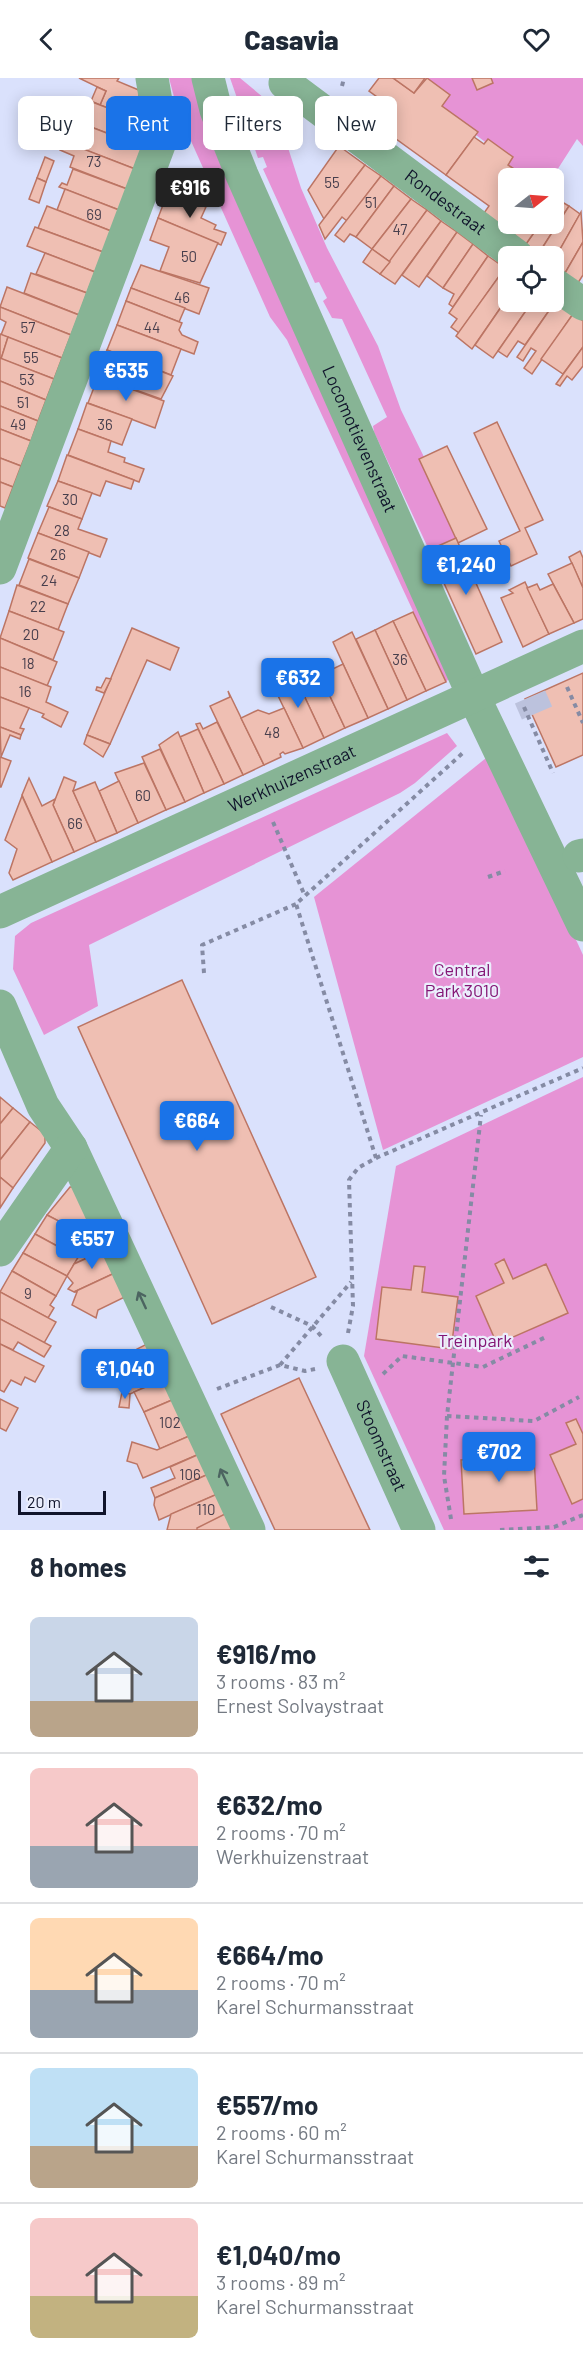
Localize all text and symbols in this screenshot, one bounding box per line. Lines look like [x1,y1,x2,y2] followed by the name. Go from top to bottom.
[30,23,63,56] icon: back
[244,23,339,55] text: Casavia
[520,23,553,56] icon: heart
[18,96,94,150] chip: Buy
[106,96,191,150] chip: Rent
[203,96,303,150] chip: Filters
[315,96,397,150] chip: New
[87,152,101,170] house number: 73
[401,164,491,239] street label: Rondestraat
[154,168,226,219] pin: €916
[498,168,564,234] north arrow
[498,168,564,312] map controls
[324,173,340,191] house number: 55
[170,175,210,199] text: €916
[365,193,377,211] house number: 51
[86,205,102,223] house number: 69
[393,220,407,238] house number: 47
[498,246,564,312] button: locate
[181,247,197,265] house number: 50
[174,288,190,306] house number: 46
[21,318,35,336] house number: 57
[144,318,160,336] house number: 44
[23,348,39,366] house number: 55
[90,351,162,402] pin: €535
[103,358,149,382] text: €535
[318,362,402,516] street label: Locomotievenstraat
[19,370,35,388] house number: 53
[17,393,29,411] house number: 51
[10,415,26,433] house number: 49
[97,415,113,433] house number: 36
[62,490,78,508] house number: 30
[54,521,70,539] house number: 28
[50,545,66,563] house number: 26
[417,545,515,596] pin: €1,240
[436,552,496,576] text: €1,240
[41,571,57,589] house number: 24
[30,597,46,615] house number: 22
[23,625,39,643] house number: 20
[392,650,408,668] house number: 36
[21,654,35,672] house number: 18
[262,658,334,709] pin: €632
[275,665,321,689] text: €632
[19,682,31,700] house number: 16
[264,723,280,741] house number: 48
[224,739,359,817] street label: Werkhuizenstraat
[135,786,151,804] house number: 60
[67,814,83,832] house number: 66
[425,958,499,1001] park label: Central Park 3010
[161,1101,233,1152] pin: €664
[174,1108,220,1132] text: €664
[56,1219,128,1270] pin: €557
[70,1226,114,1250] text: €557
[24,1284,32,1302] house number: 9
[135,1292,147,1310] one-way arrow
[438,1329,512,1351] park label: Treinpark
[76,1349,174,1400] pin: €1,040
[95,1356,155,1380] text: €1,040
[352,1396,412,1495] street label: Stoomstraat
[159,1413,181,1431] house number: 102
[463,1432,535,1483] pin: €702
[476,1439,522,1463] text: €702
[179,1465,201,1483] house number: 106
[218,1468,230,1486] one-way arrow
[18,1488,106,1516] scale bar
[27,1492,61,1511] text: 20 m
[196,1500,216,1518] house number: 110
[520,1550,553,1583] icon: filters
[30,1551,127,1582] text: 8 homes
[216,1638,317,1669] text: €916/mo
[78,1641,150,1713] icon: home
[216,1669,345,1693] text: 3 rooms · 83 m²
[216,1693,384,1717] text: Ernest Solvaystraat
[216,1789,323,1820] text: €632/mo
[78,1792,150,1864] icon: home
[216,1820,346,1844] text: 2 rooms · 70 m²
[216,1844,369,1868] text: Werkhuizenstraat
[216,1939,324,1970] text: €664/mo
[78,1942,150,2014] icon: home
[216,1970,346,1994] text: 2 rooms · 70 m²
[216,1994,414,2018] text: Karel Schurmansstraat
[216,2089,318,2120] text: €557/mo
[78,2092,150,2164] icon: home
[216,2120,347,2144] text: 2 rooms · 60 m²
[216,2144,414,2168] text: Karel Schurmansstraat
[216,2239,341,2270] text: €1,040/mo
[78,2242,150,2314] icon: home
[216,2270,346,2294] text: 3 rooms · 89 m²
[216,2294,414,2318] text: Karel Schurmansstraat

